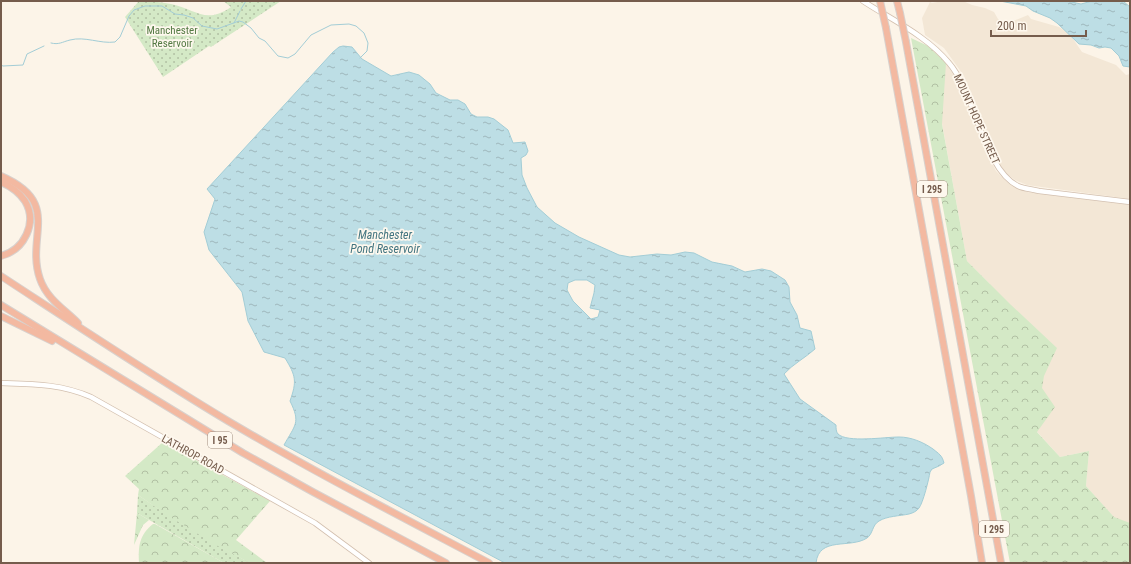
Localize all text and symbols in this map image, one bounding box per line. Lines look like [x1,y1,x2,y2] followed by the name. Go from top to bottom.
[991,12,1086,38] scale bar
[997,19,1027,33] text: 200 m
[146,24,198,50] park label: Manchester Reservoir
[951,72,1002,167] street label: MOUNT HOPE STREET
[917,181,947,197] road number: I 295
[350,228,420,256] water label: Manchester Pond Reservoir
[159,432,226,477] street label: LATHROP ROAD
[208,432,232,448] road number: I 95
[979,521,1009,537] road number: I 295

